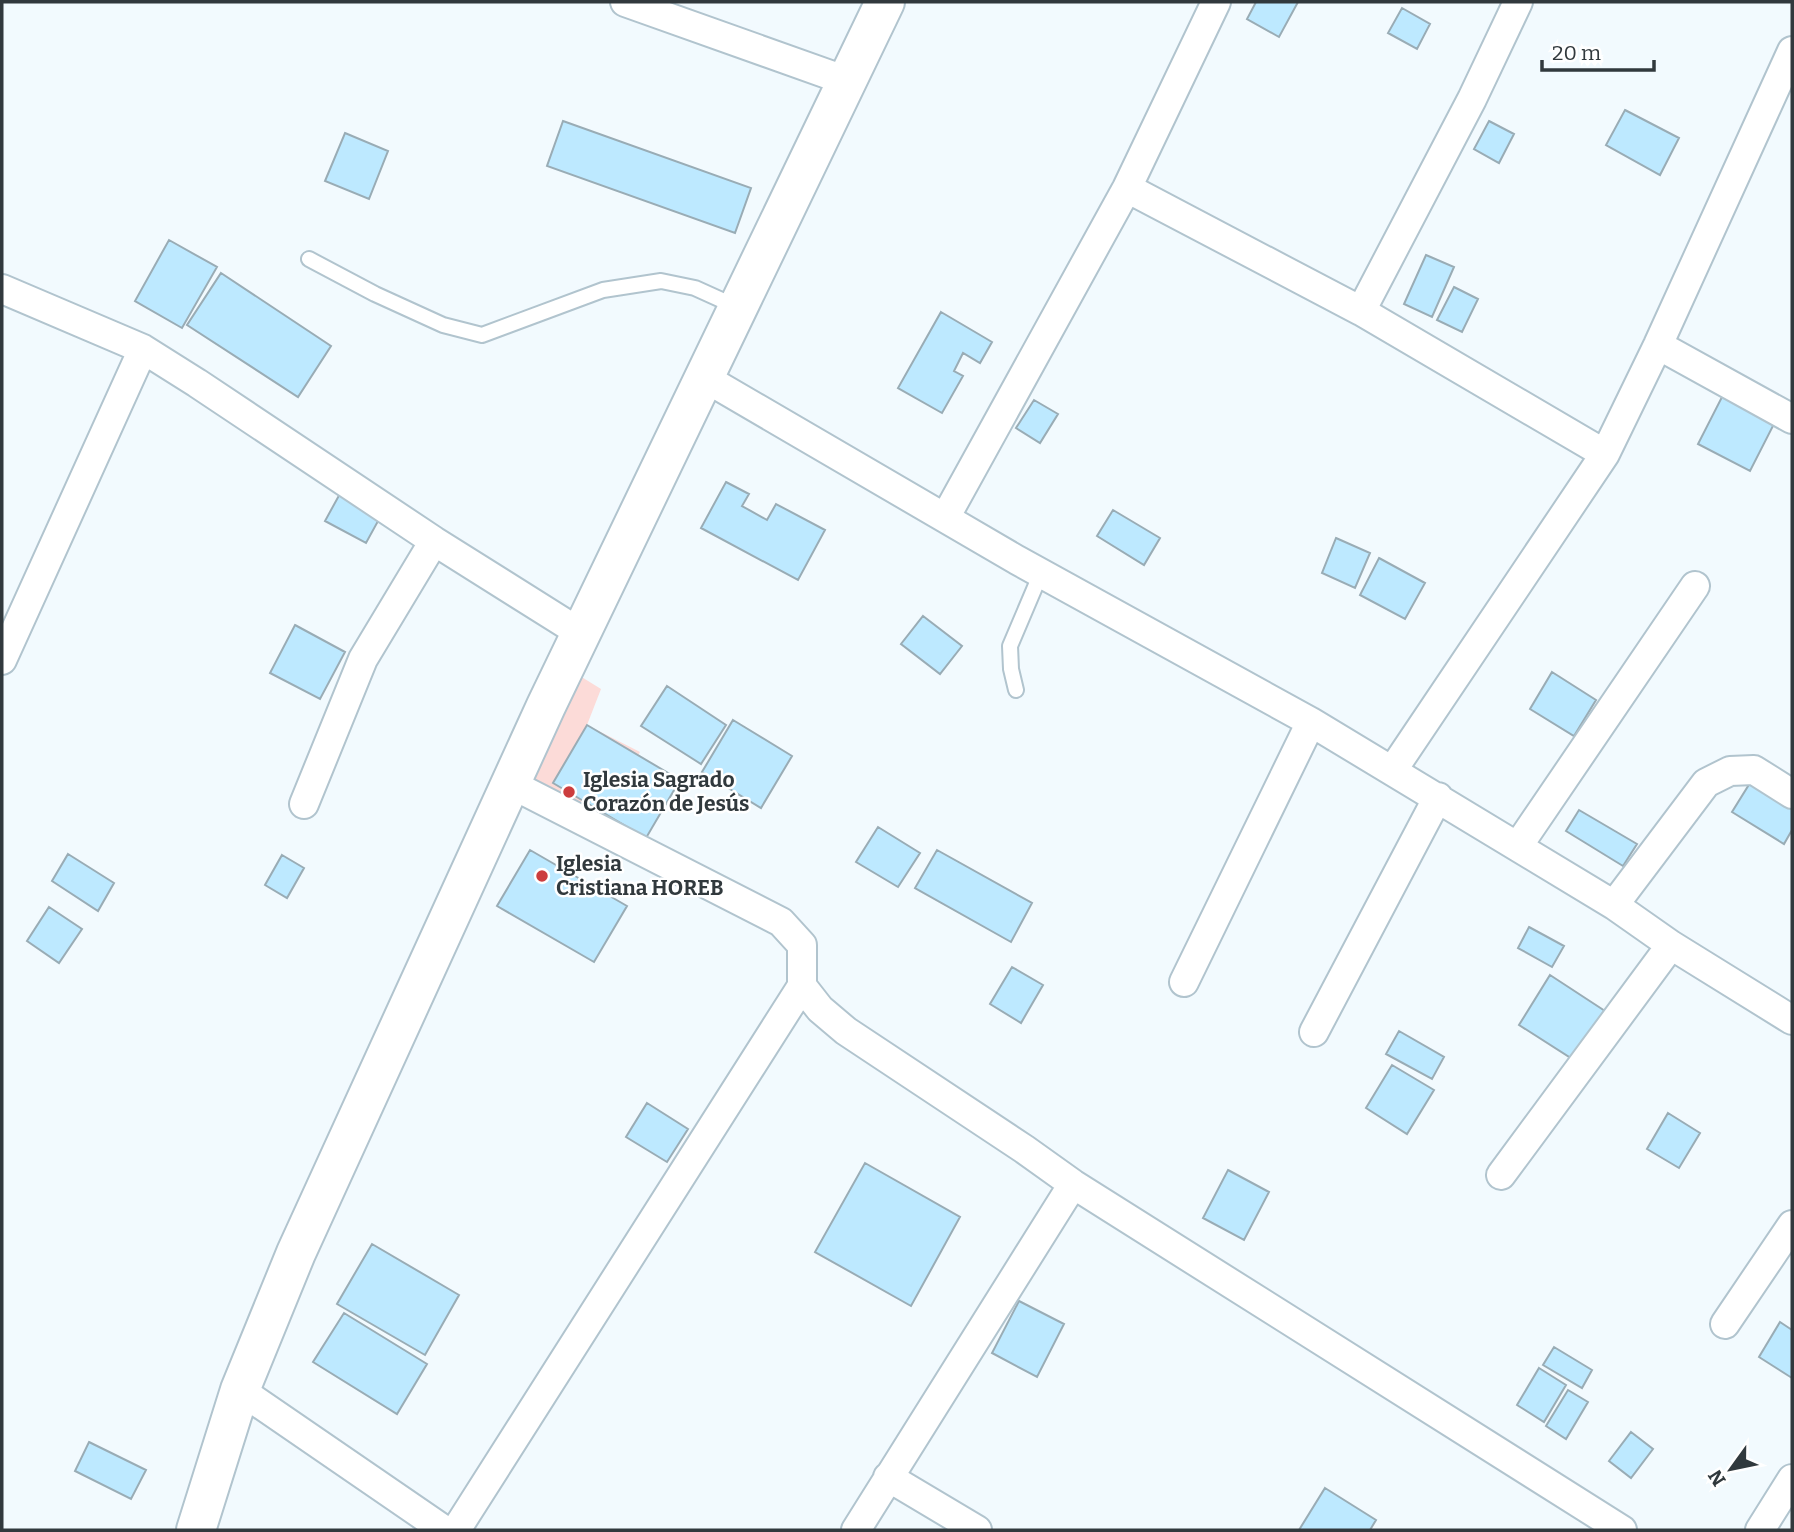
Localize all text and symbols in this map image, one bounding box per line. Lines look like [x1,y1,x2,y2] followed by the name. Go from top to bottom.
[1542,28,1654,72] scale bar
[1552,40,1601,66] text: 20 m
[583,767,749,817] place label: Iglesia Sagrado Corazón de Jesús
[561,784,577,800] marker: Iglesia Sagrado Corazón de Jesús
[556,851,724,901] place label: Iglesia Cristiana HOREB
[534,868,550,884] marker: Iglesia Cristiana HOREB
[1696,1434,1766,1504] north arrow
[1703,1465,1731,1490] text: N

